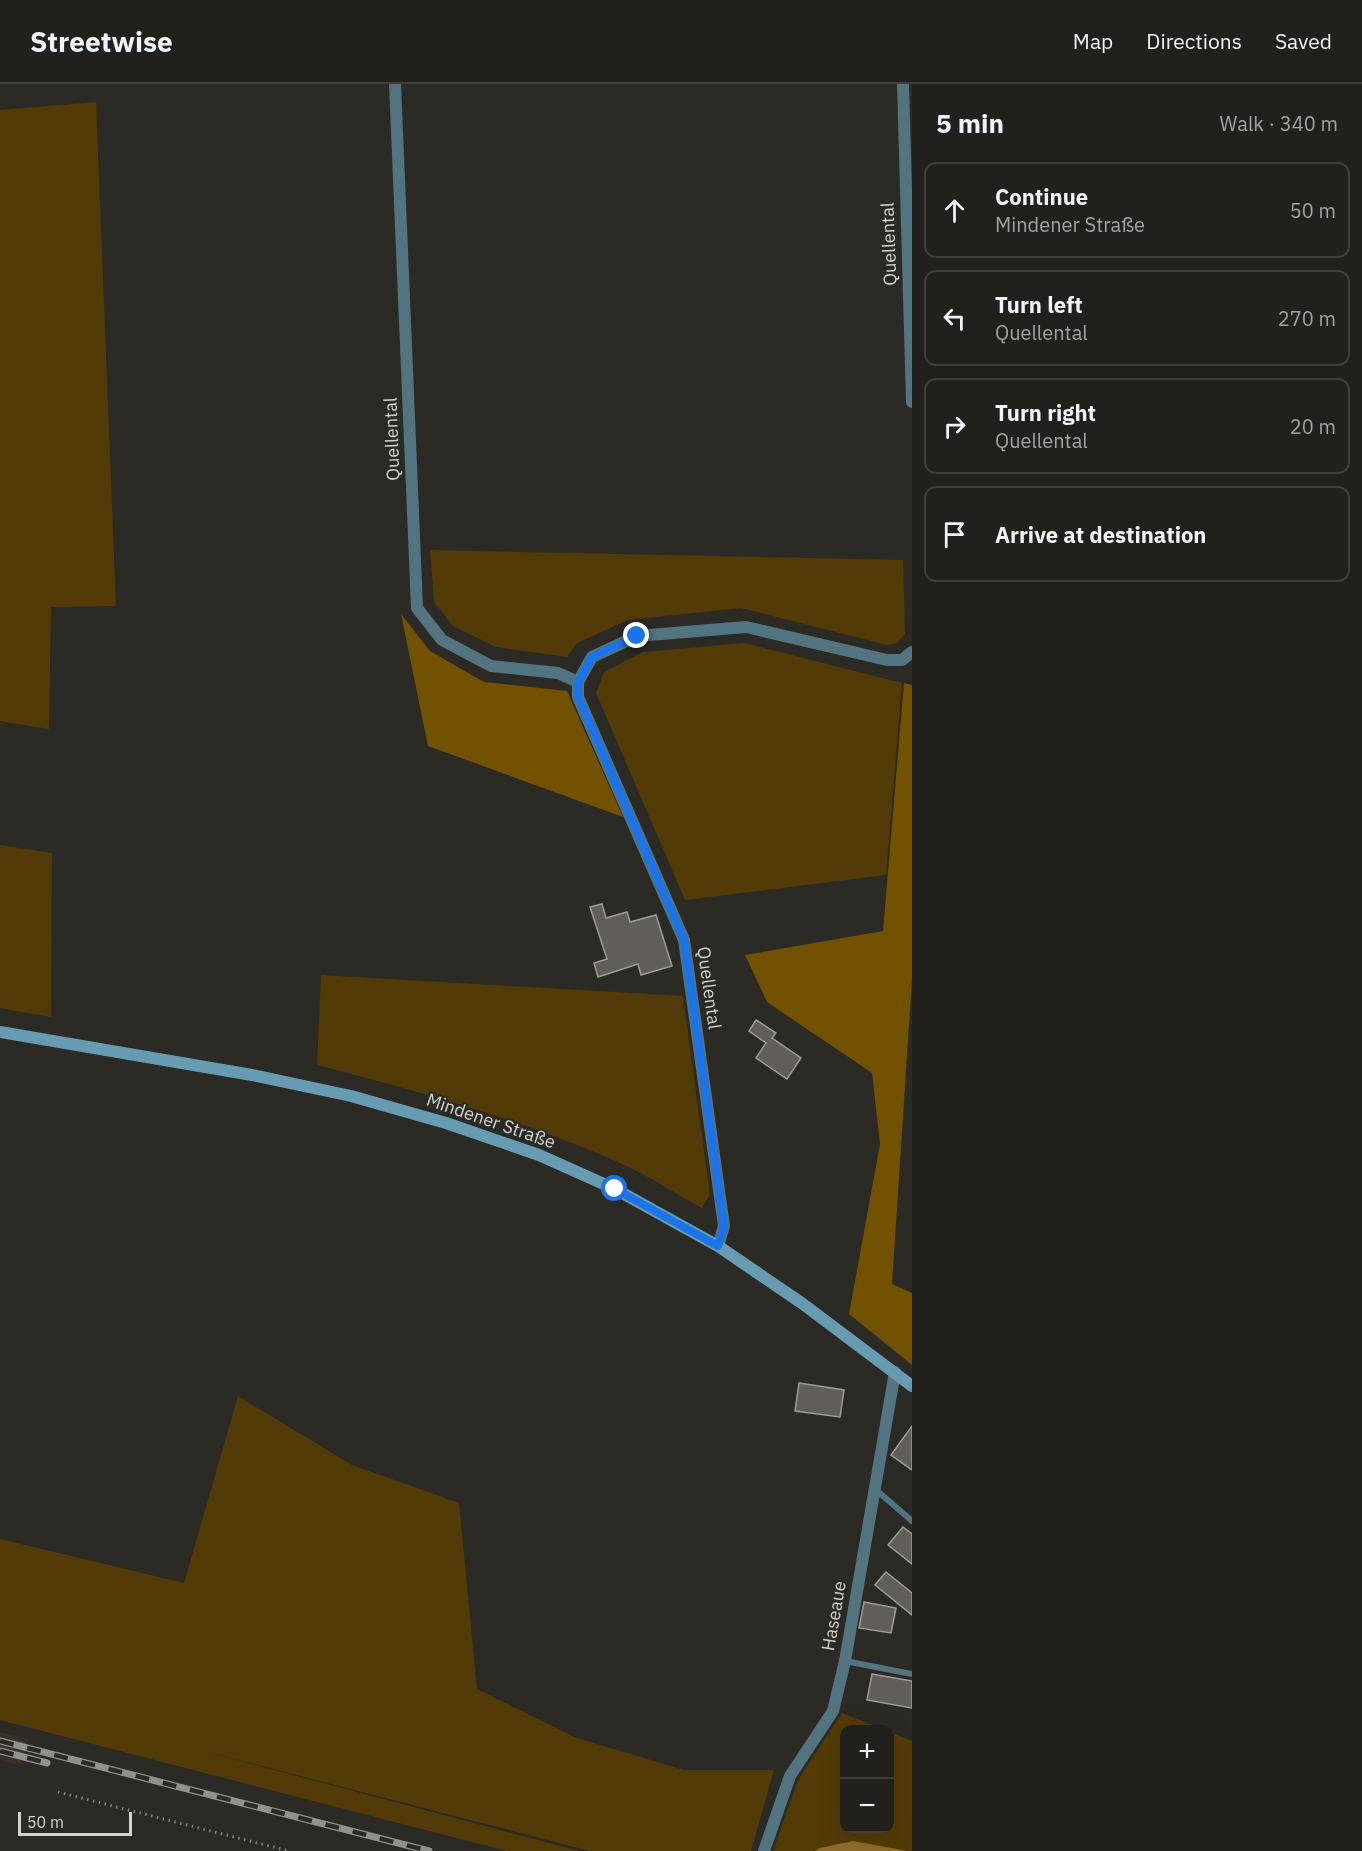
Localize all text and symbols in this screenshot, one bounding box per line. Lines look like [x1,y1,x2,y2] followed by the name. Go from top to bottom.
[30,23,173,60] text: Streetwise
[1073,27,1113,55] text: Map
[1146,27,1242,55] text: Directions
[1275,27,1332,55] text: Saved
[936,106,1004,140] text: 5 min
[1220,110,1338,137] text: Walk · 340 m
[995,182,1088,211] text: Continue
[938,194,971,227] icon: ahead
[1290,197,1336,224] text: 50 m
[876,202,901,286] street label: Quellental
[995,211,1145,238] text: Mindener Straße
[995,290,1083,319] text: Turn left
[938,302,971,335] icon: left
[1278,305,1336,332] text: 270 m
[995,319,1088,346] text: Quellental
[379,397,404,481] street label: Quellental
[995,398,1096,427] text: Turn right
[938,410,971,443] icon: right
[1290,413,1336,440] text: 20 m
[995,427,1088,454] text: Quellental
[938,518,971,551] icon: arrive
[995,520,1206,549] text: Arrive at destination
[623,622,649,648] route end
[692,945,727,1031] street label: Quellental
[424,1088,559,1153] street label: Mindener Straße
[601,1175,627,1201] route start
[816,1579,851,1653] street label: Haseaue
[840,1725,894,1833] map controls
[840,1725,894,1779] button: +
[840,1779,894,1833] button: −
[18,1809,132,1836] scale bar
[27,1812,64,1832] text: 50 m

